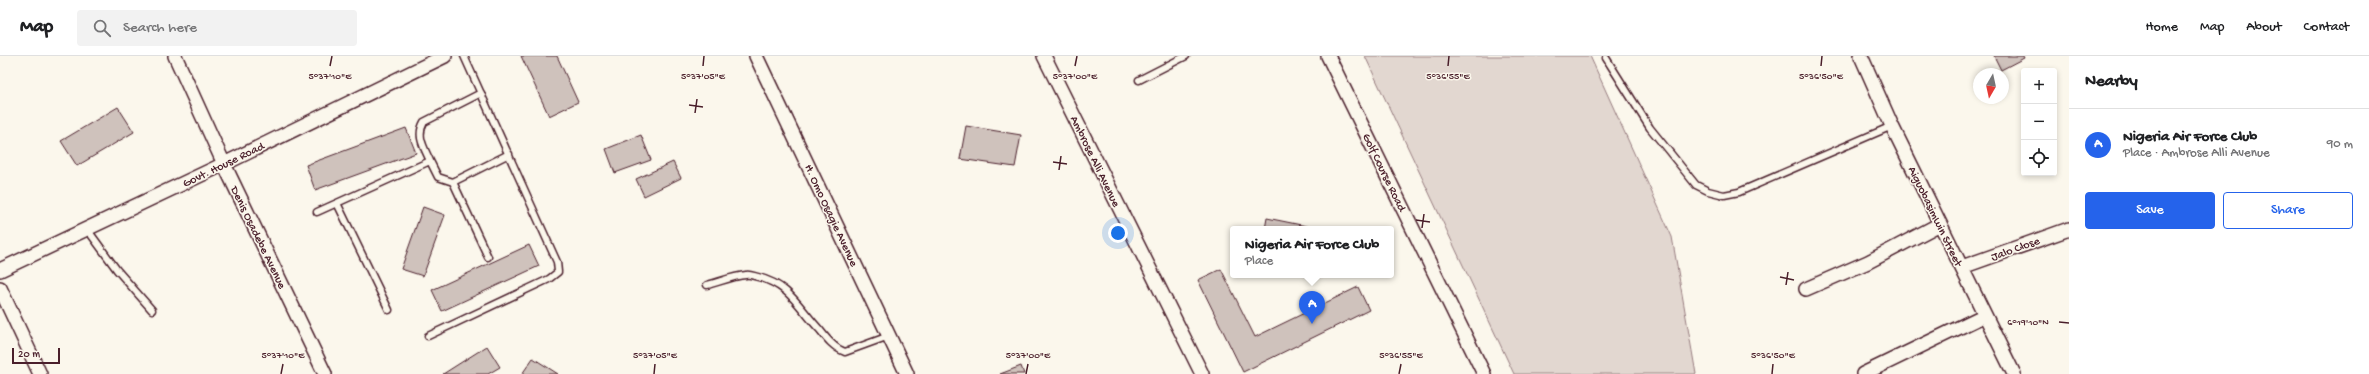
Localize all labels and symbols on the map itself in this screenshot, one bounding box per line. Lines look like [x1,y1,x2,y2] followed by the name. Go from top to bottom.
[1973,68,2009,104] north arrow
[309,71,352,83] text: 5°37'10"E
[681,71,726,83] text: 5°37'05"E
[1053,71,1098,83] text: 5°37'00"E
[1426,71,1470,83] text: 5°36'55"E
[1799,71,1844,83] text: 5°36'50"E
[1066,114,1123,210] street label: Ambrose Alli Avenue
[1358,132,1409,215] street label: Golf Course Road
[181,140,268,192] street label: Govt. House Road
[800,163,860,270] street label: H. Omo Osagie Avenue
[1904,165,1965,270] street label: Aiguobasimwin Street
[226,183,289,292] street label: Denis Osadebe Avenue
[1108,223,1128,243] your location
[1989,234,2043,265] street label: Jalo Close
[1299,291,1325,324] pin: A
[2007,317,2049,329] text: 6°19'10"N
[12,346,60,365] scale bar
[262,350,305,362] text: 5°37'10"E
[633,350,678,362] text: 5°37'05"E
[1006,350,1051,362] text: 5°37'00"E
[1379,350,1423,362] text: 5°36'55"E
[1751,350,1796,362] text: 5°36'50"E

